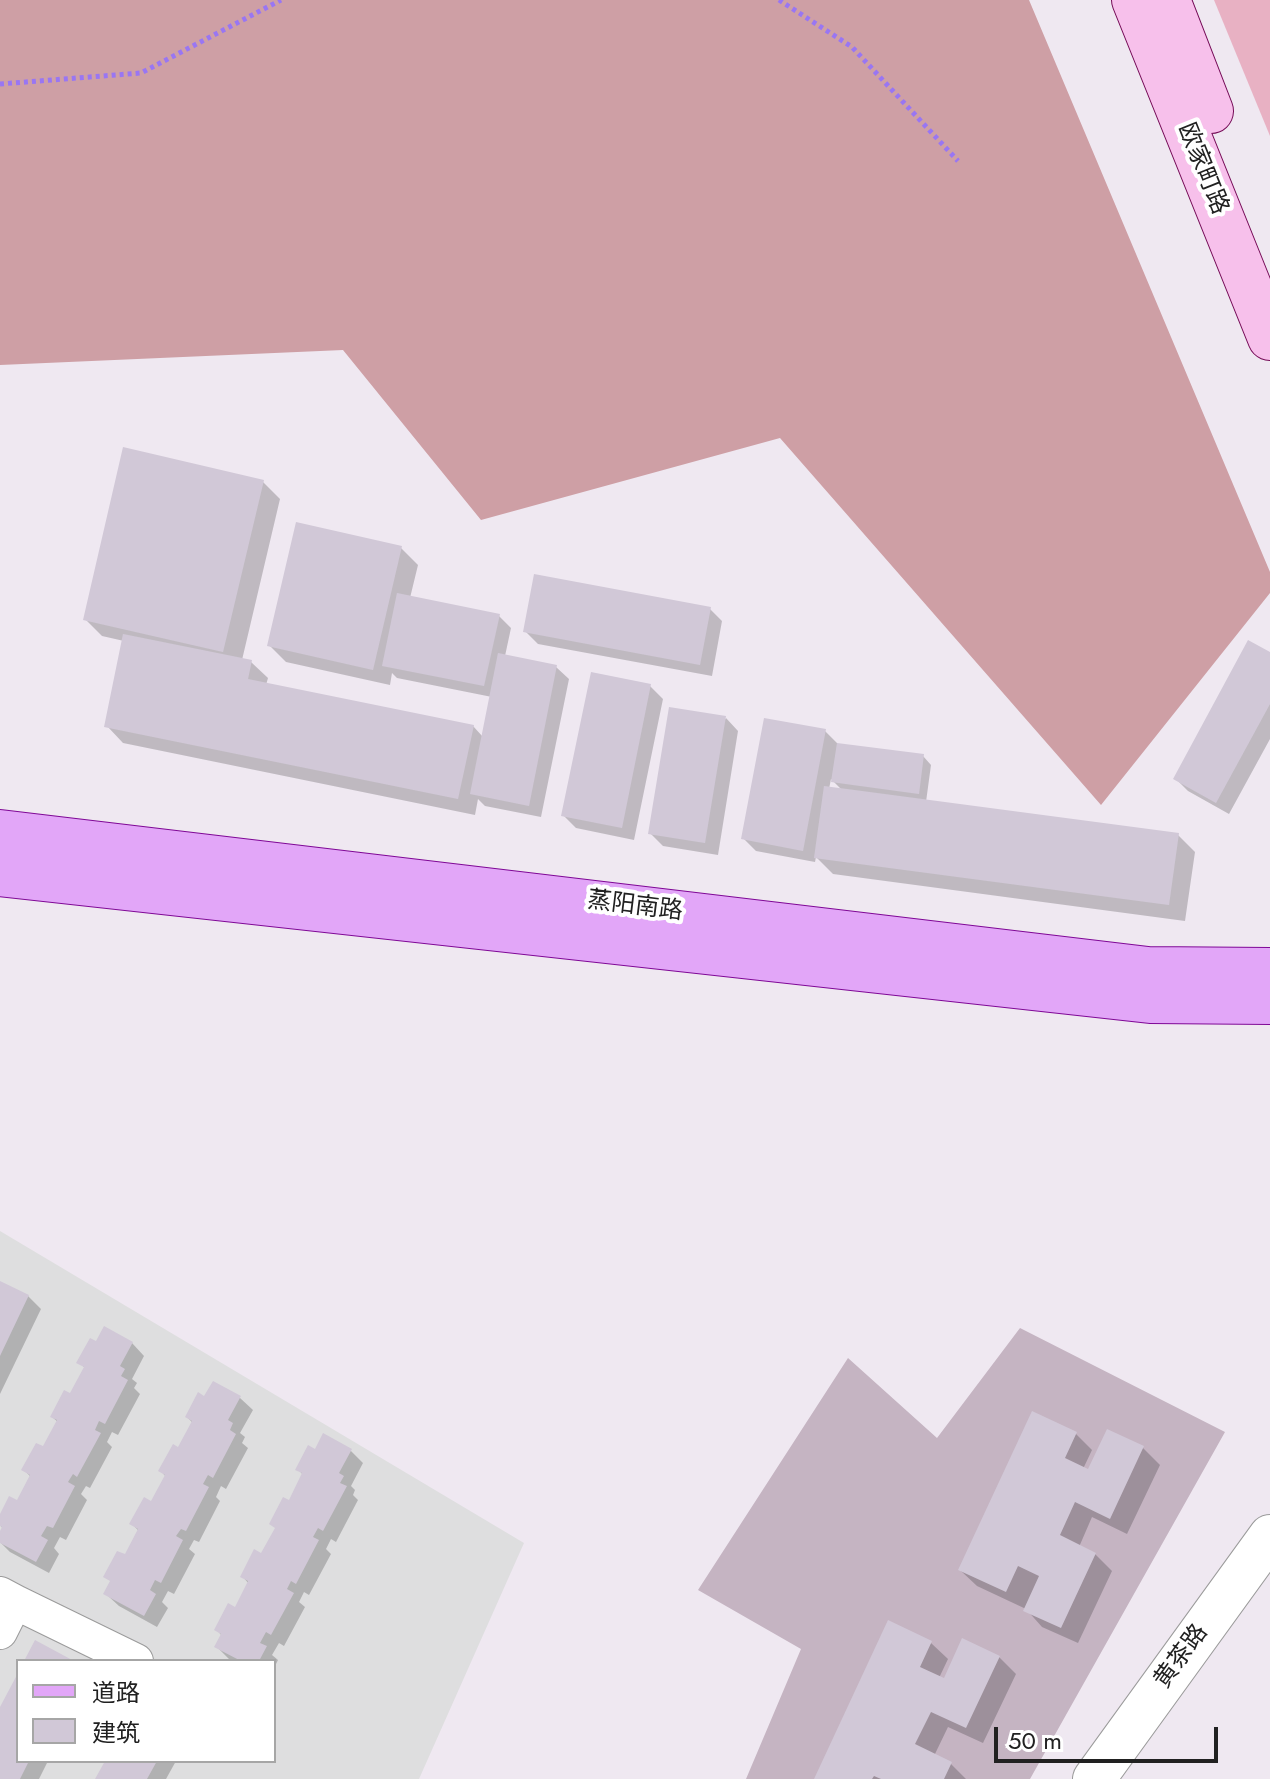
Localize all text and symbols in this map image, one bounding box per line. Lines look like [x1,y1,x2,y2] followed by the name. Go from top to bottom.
[1171,119,1233,219] street label: 欧家町路
[586,887,684,927] street label: 蒸阳南路
[1149,1619,1215,1695] street label: 黄茶路
[16,1659,276,1763] legend
[92,1675,140,1710] text: 道路
[998,1711,1222,1761] scale bar
[92,1715,140,1750] text: 建筑
[1008,1723,1062,1758] text: 50 m

